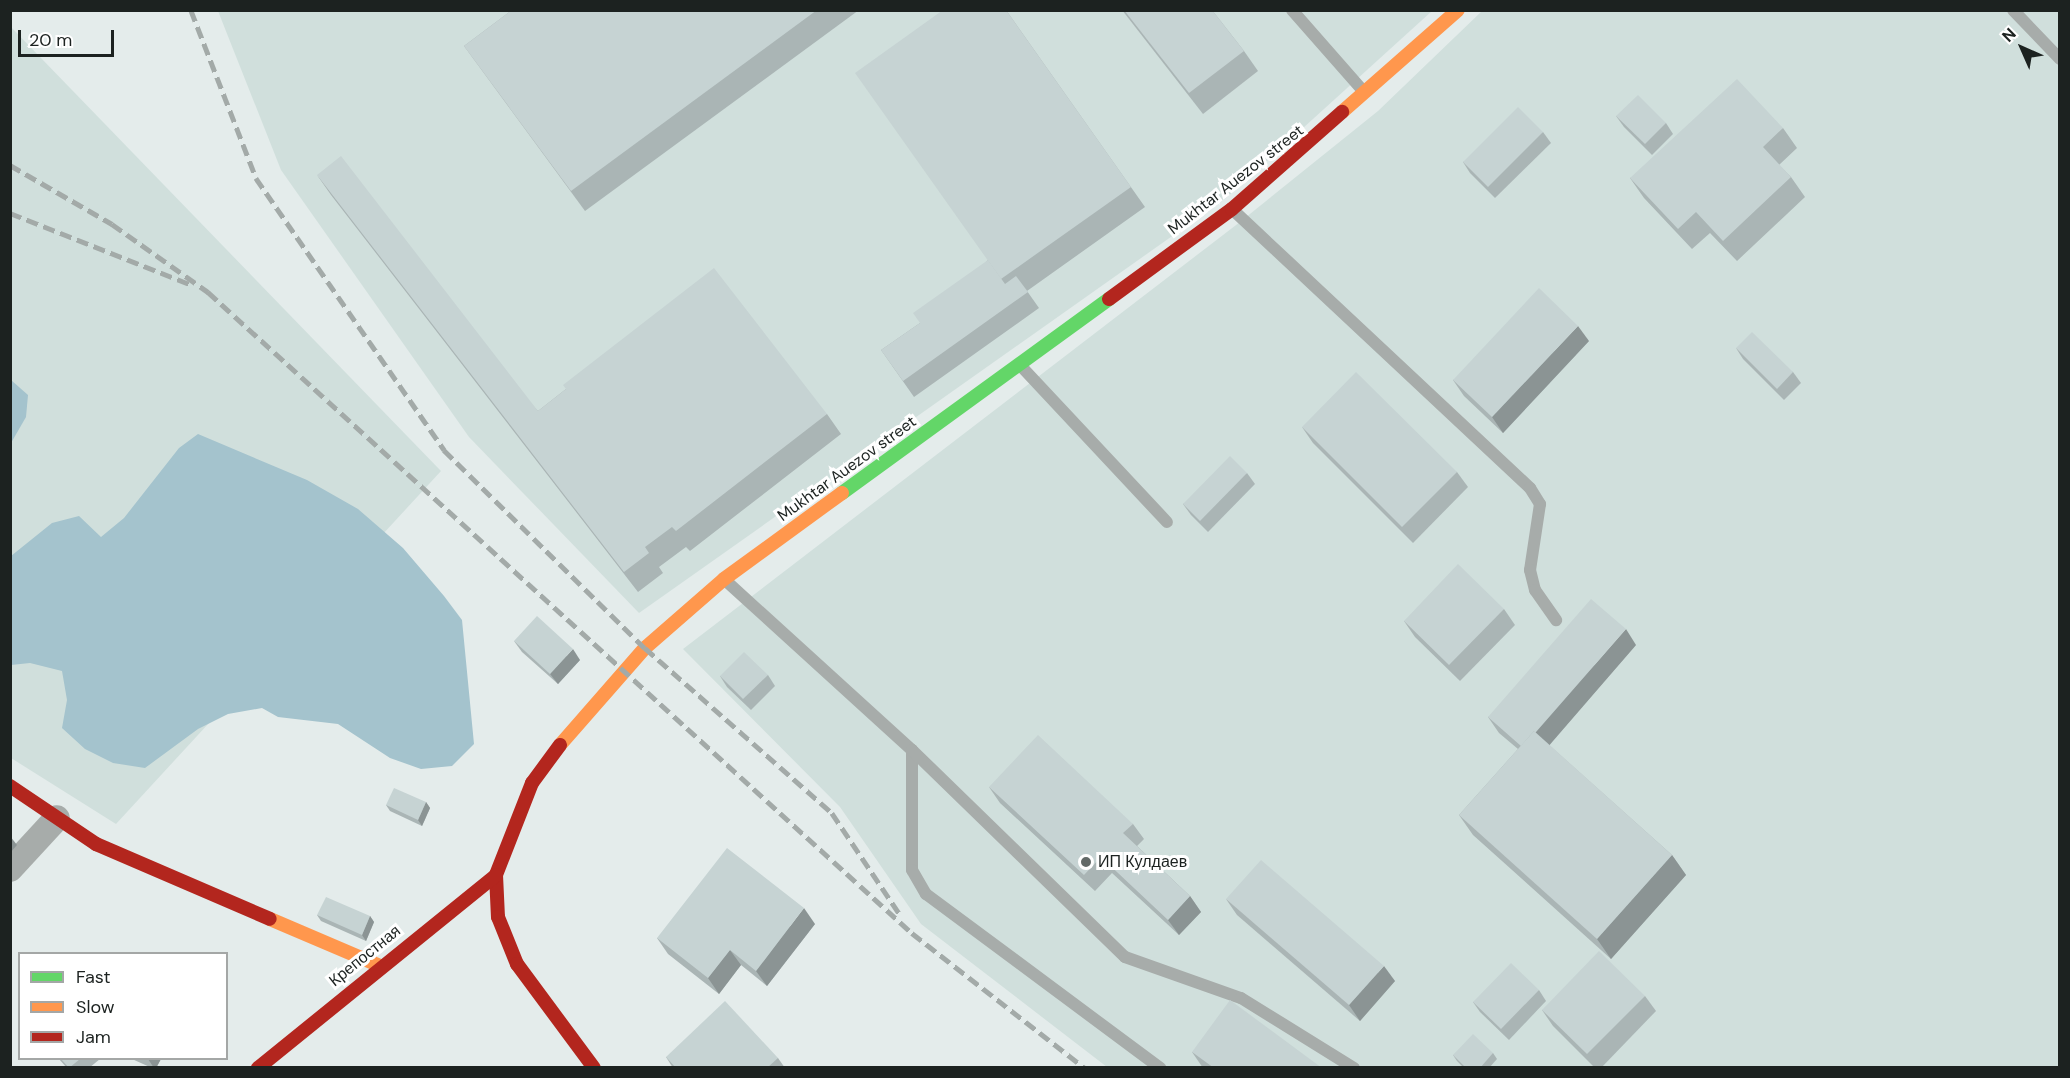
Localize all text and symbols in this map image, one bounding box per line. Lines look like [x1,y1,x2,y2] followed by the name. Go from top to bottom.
[21,18,117,56] scale bar
[1992,18,2052,78] north arrow
[1997,23,2020,46] text: N
[29,28,72,52] text: 20 m
[1164,121,1308,239] street label: Mukhtar Auezov street
[774,412,920,526] street label: Mukhtar Auezov street
[1098,852,1187,872] place label: ИП Кулдаев
[1079,855,1093,869] marker: ИП Кулдаев
[325,921,405,991] street label: Крепостная
[18,952,228,1060] legend
[76,965,111,989] text: Fast
[76,995,115,1019] text: Slow
[76,1025,111,1049] text: Jam

